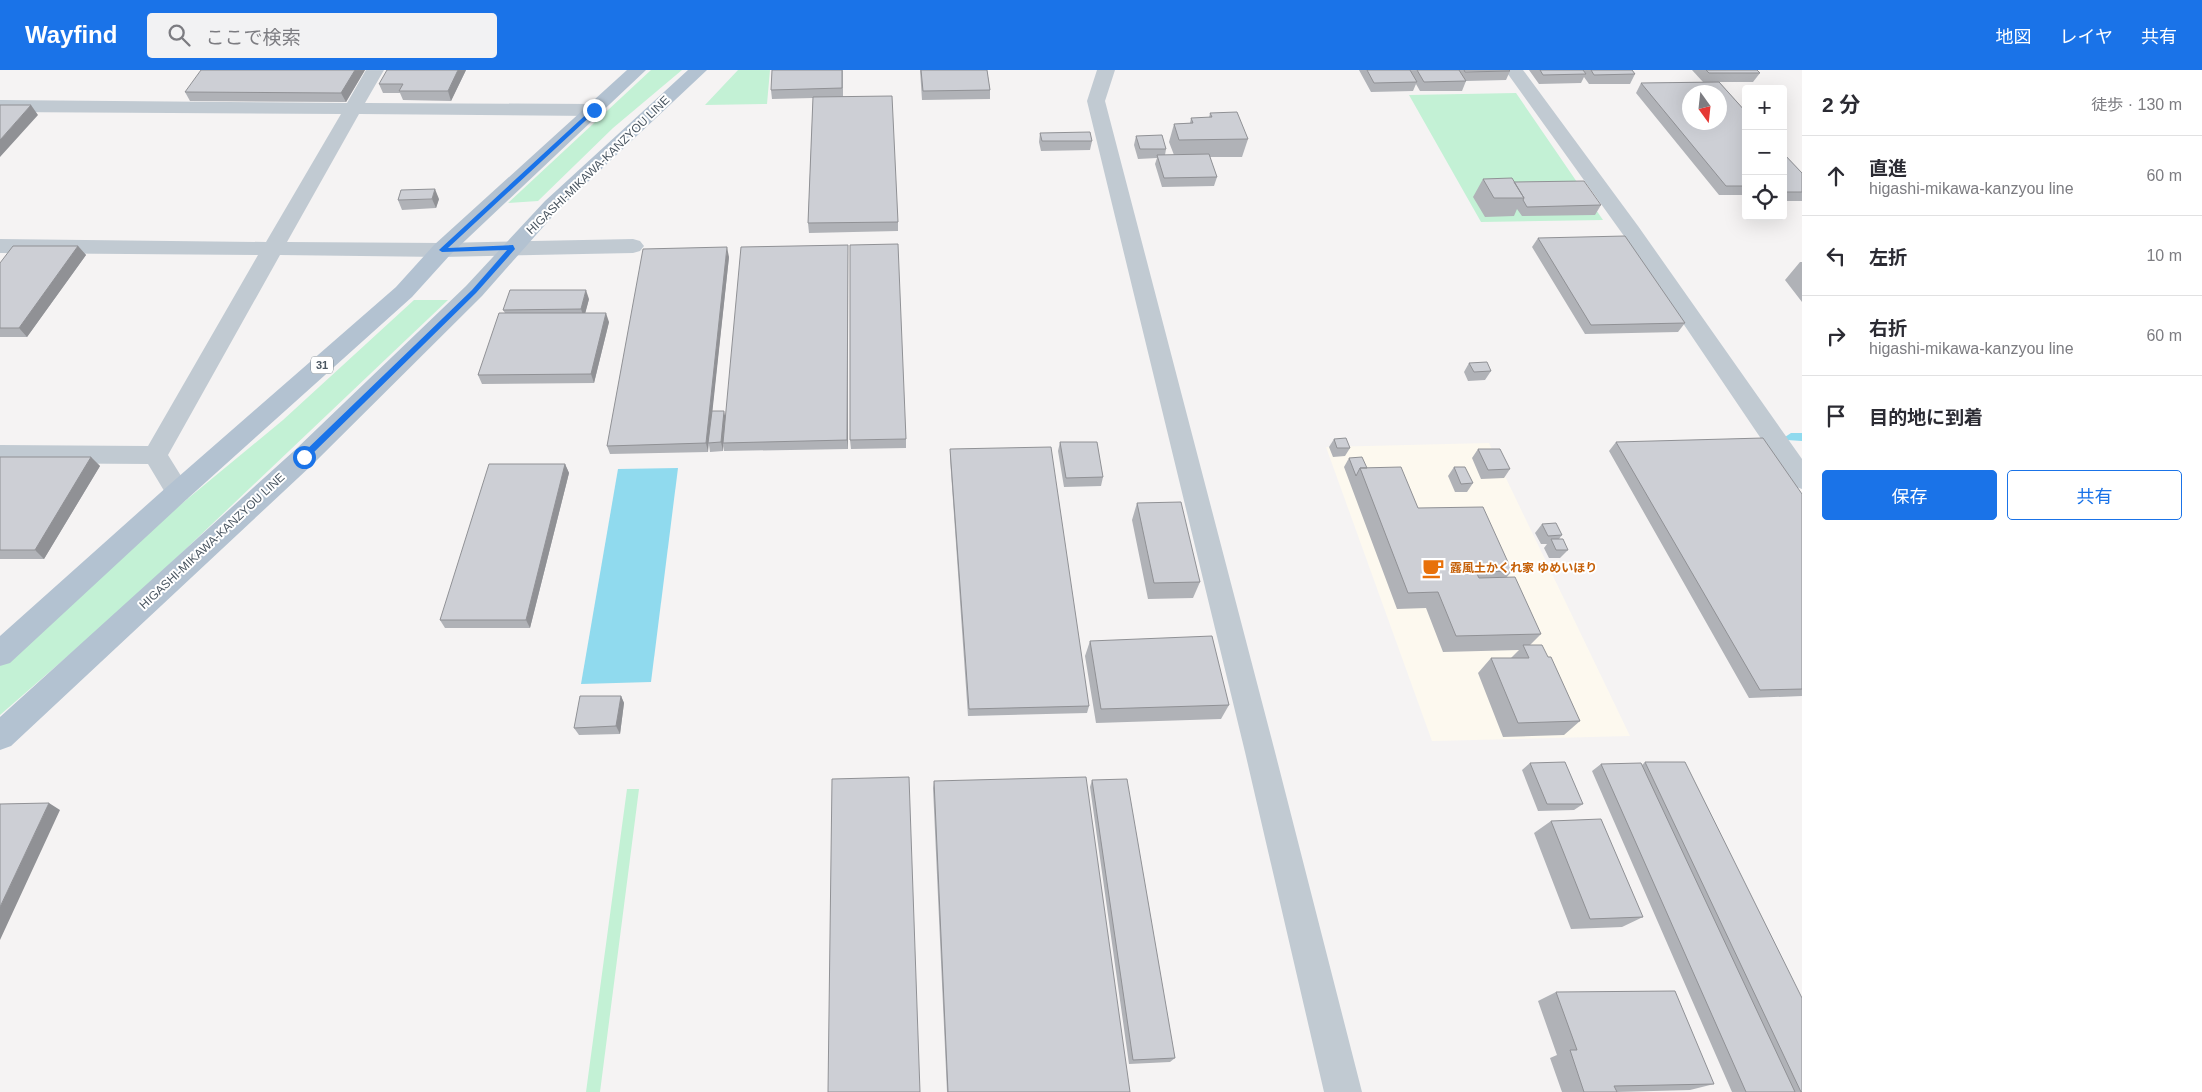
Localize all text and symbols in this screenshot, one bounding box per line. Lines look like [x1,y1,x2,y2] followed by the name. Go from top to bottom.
[147,13,497,58] search box
[25,21,117,48] text: Wayfind
[165,21,193,49] icon: search
[205,27,300,48] text: ここで検索
[1996,27,2032,47] text: 地図
[2060,27,2113,47] text: レイヤ
[2141,27,2177,47] text: 共有
[1682,85,1727,130] north arrow
[1742,85,1787,220] map controls
[1742,85,1787,130] button: +
[524,93,672,237] street label: HIGASHI-MIKAWA-KANZYOU LINE
[1822,93,1861,116] text: 2 分
[2091,96,2182,113] text: 徒歩 · 130 m
[583,99,606,122] route end
[1742,130,1787,175] button: −
[1869,158,1907,179] text: 直進
[1822,162,1850,190] icon: ahead
[2146,167,2182,184] text: 60 m
[1742,175,1787,220] button: locate
[1869,180,2074,197] text: higashi-mikawa-kanzyou line
[1822,242,1850,270] icon: left
[1869,247,1907,268] text: 左折
[2146,247,2182,264] text: 10 m
[1869,318,1907,339] text: 右折
[1822,322,1850,350] icon: right
[2146,327,2182,344] text: 60 m
[1869,340,2074,357] text: higashi-mikawa-kanzyou line
[311,356,333,374] road number: 31
[1822,402,1850,430] icon: arrive
[1869,407,1983,428] text: 目的地に到着
[293,446,316,469] route start
[137,470,287,612] street label: HIGASHI-MIKAWA-KANZYOU LINE
[1822,470,1997,520] button: 保存
[2007,470,2182,520] button: 共有
[1420,555,1446,581] cafe icon: 露風土かくれ家 ゆめいほり
[1450,561,1597,575] place label: 露風土かくれ家 ゆめいほり

